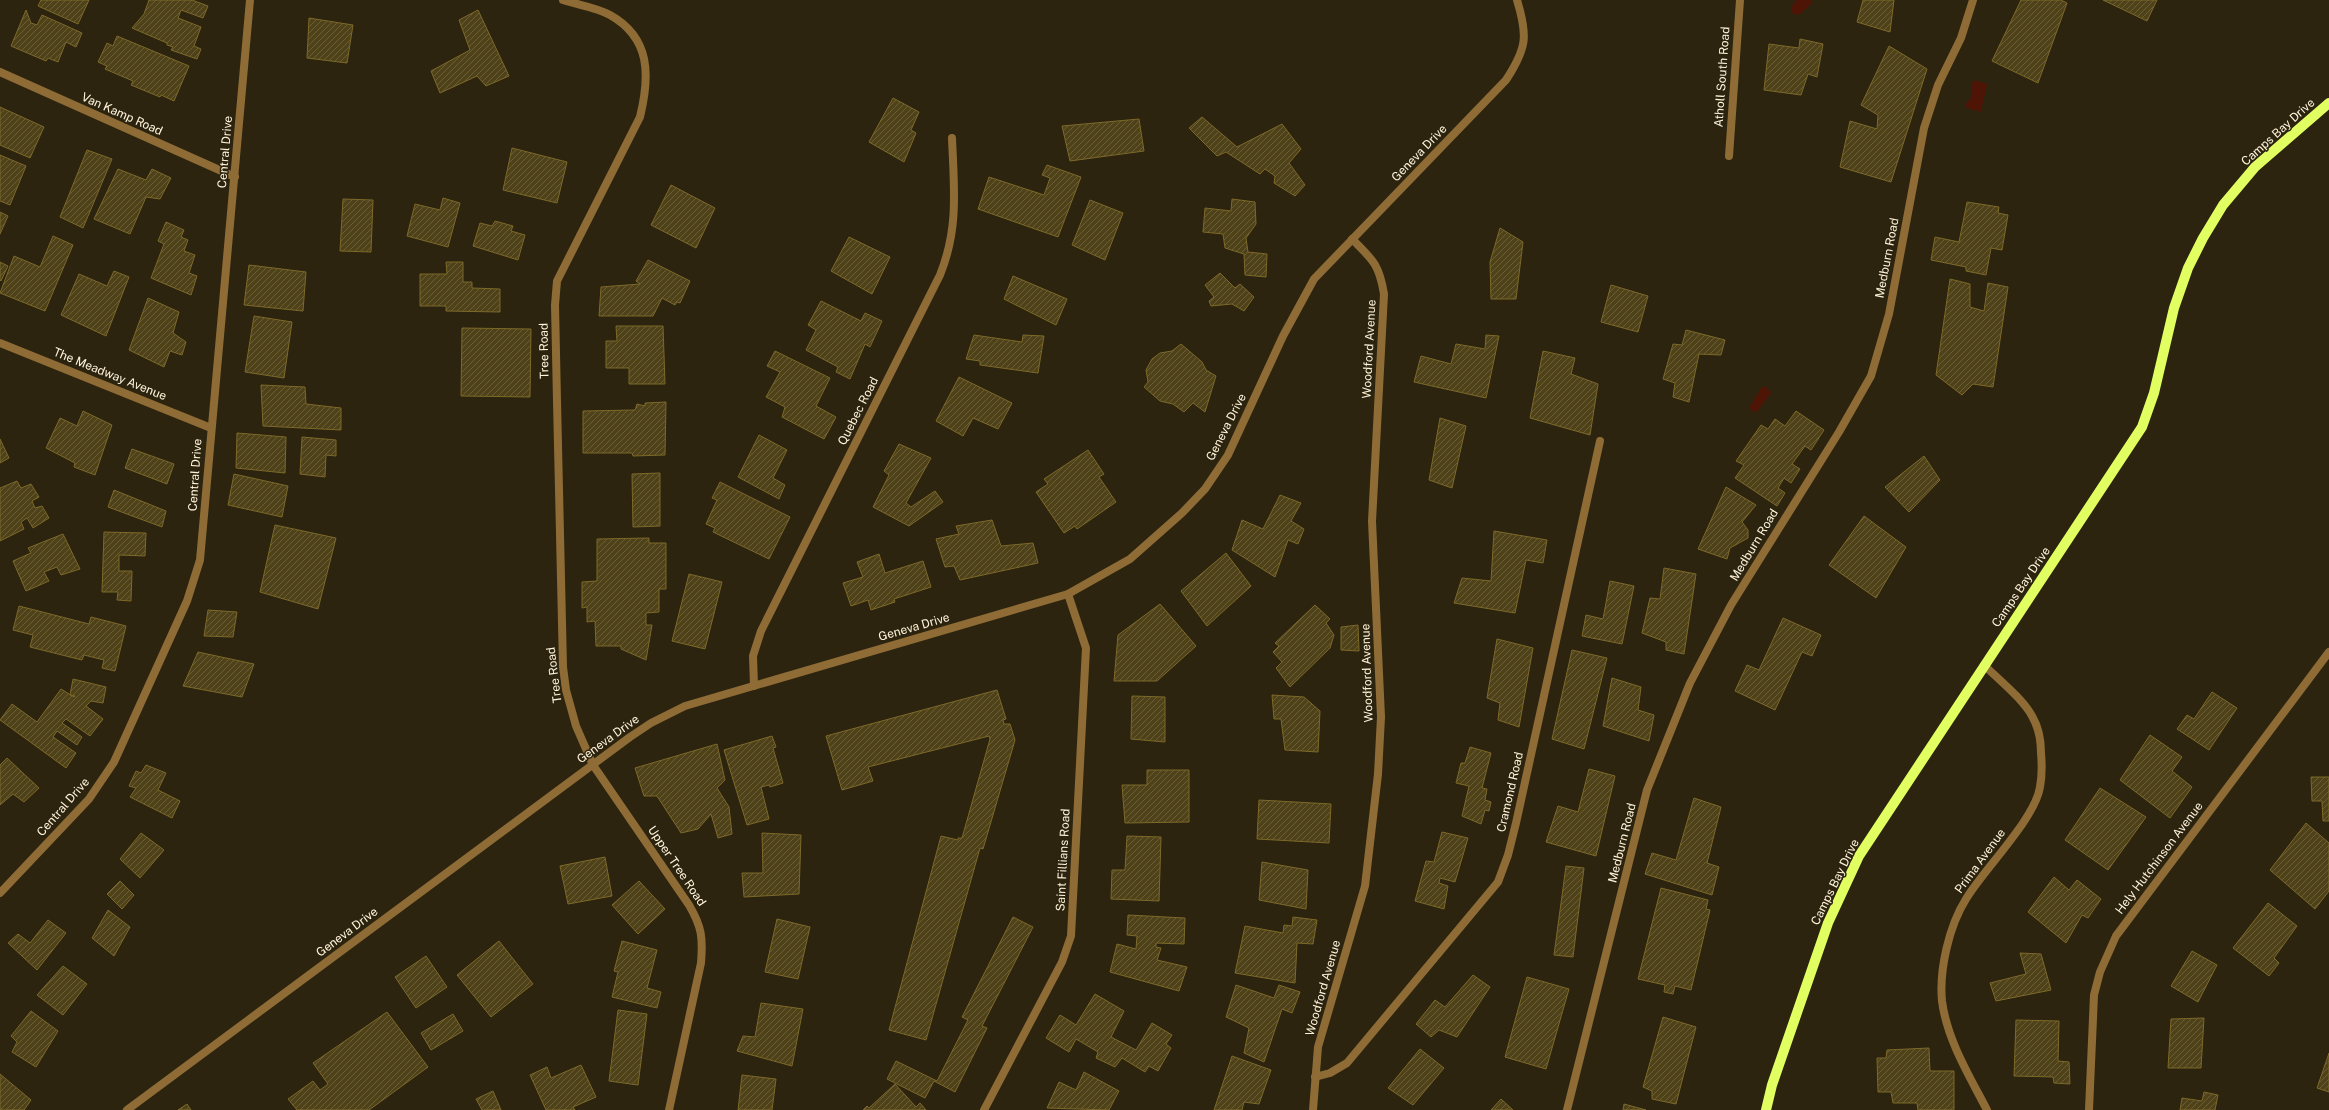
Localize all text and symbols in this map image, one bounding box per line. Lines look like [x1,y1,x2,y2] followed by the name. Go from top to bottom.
[1711,26,1733,128] street label: Atholl South Road
[79,90,165,138] street label: Van Kamp Road
[2238,95,2318,169] street label: Camps Bay Drive
[215,115,235,189] street label: Central Drive
[1388,122,1450,184] street label: Geneva Drive
[1872,217,1902,299] street label: Medburn Road
[1359,299,1379,399] street label: Woodford Avenue
[537,323,551,379] street label: Tree Road
[51,345,169,403] street label: The Meadway Avenue
[835,375,881,447] street label: Quebec Road
[1203,391,1249,463] street label: Geneva Drive
[185,438,205,512] street label: Central Drive
[1727,506,1781,584] street label: Medburn Road
[1989,544,2053,630] street label: Camps Bay Drive
[877,610,951,644] street label: Geneva Drive
[1358,623,1376,723] street label: Woodford Avenue
[544,646,564,704] street label: Tree Road
[574,712,642,766] street label: Geneva Drive
[1494,750,1526,834] street label: Cramond Road
[34,775,92,839] street label: Central Drive
[2112,799,2206,917] street label: Hely Hutchinson Avenue
[1605,802,1639,884] street label: Medburn Road
[1053,808,1073,912] street label: Saint Fillians Road
[645,823,709,909] street label: Upper Tree Road
[1952,826,2008,896] street label: Prima Avenue
[1808,837,1862,927] street label: Camps Bay Drive
[313,904,381,960] street label: Geneva Drive
[1303,938,1343,1038] street label: Woodford Avenue

